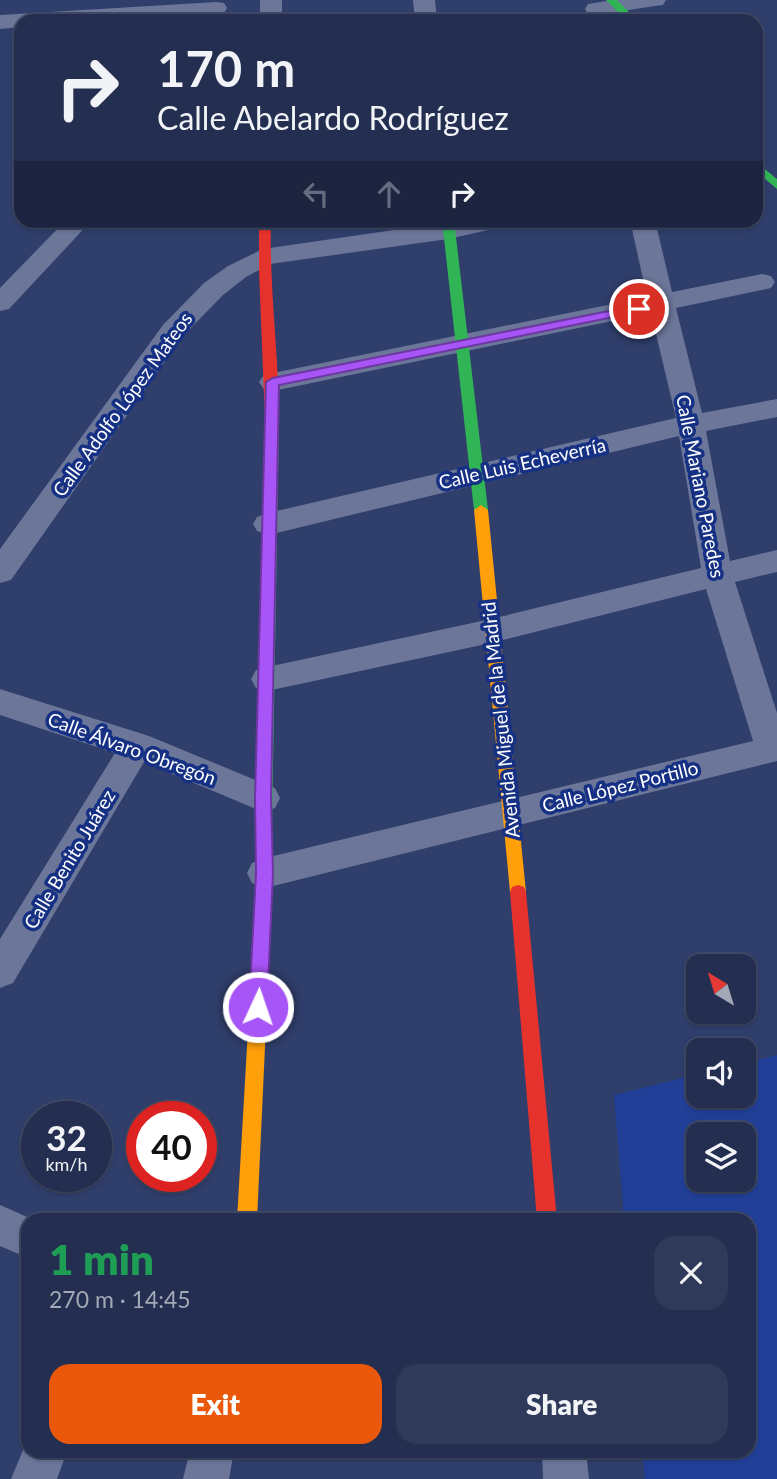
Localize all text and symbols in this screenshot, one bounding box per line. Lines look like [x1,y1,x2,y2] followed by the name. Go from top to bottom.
[157,39,295,97] text: 170 m
[42,42,133,133] icon: right
[157,98,509,137] text: Calle Abelardo Rodríguez
[297,175,335,213] icon: left
[370,175,408,213] icon: ahead
[443,175,481,213] icon: right
[609,279,669,339] pin
[620,290,658,328] icon: arrive
[47,307,197,501] street label: Calle Adolfo López Mateos
[672,393,730,579] street label: Calle Mariano Paredes
[436,433,608,493] street label: Calle Luis Echeverría
[476,601,524,839] street label: Avenida Miguel de la Madrid
[45,707,219,789] street label: Calle Álvaro Obregón
[540,755,700,817] street label: Calle López Portillo
[18,785,120,933] street label: Calle Benito Juárez
[686,954,756,1024] north arrow
[686,954,756,1192] map controls
[221,970,295,1044] position arrow
[686,1038,756,1108] button: sound
[126,1101,217,1192] speed limit sign: 40
[46,1116,87,1158] text: 32
[686,1122,756,1192] button: layers
[45,1153,88,1175] text: km/h
[49,1234,154,1284] text: 1 min
[654,1236,728,1310] button: close
[49,1285,191,1313] text: 270 m · 14:45
[49,1364,382,1444] button: Exit
[396,1364,728,1444] button: Share

